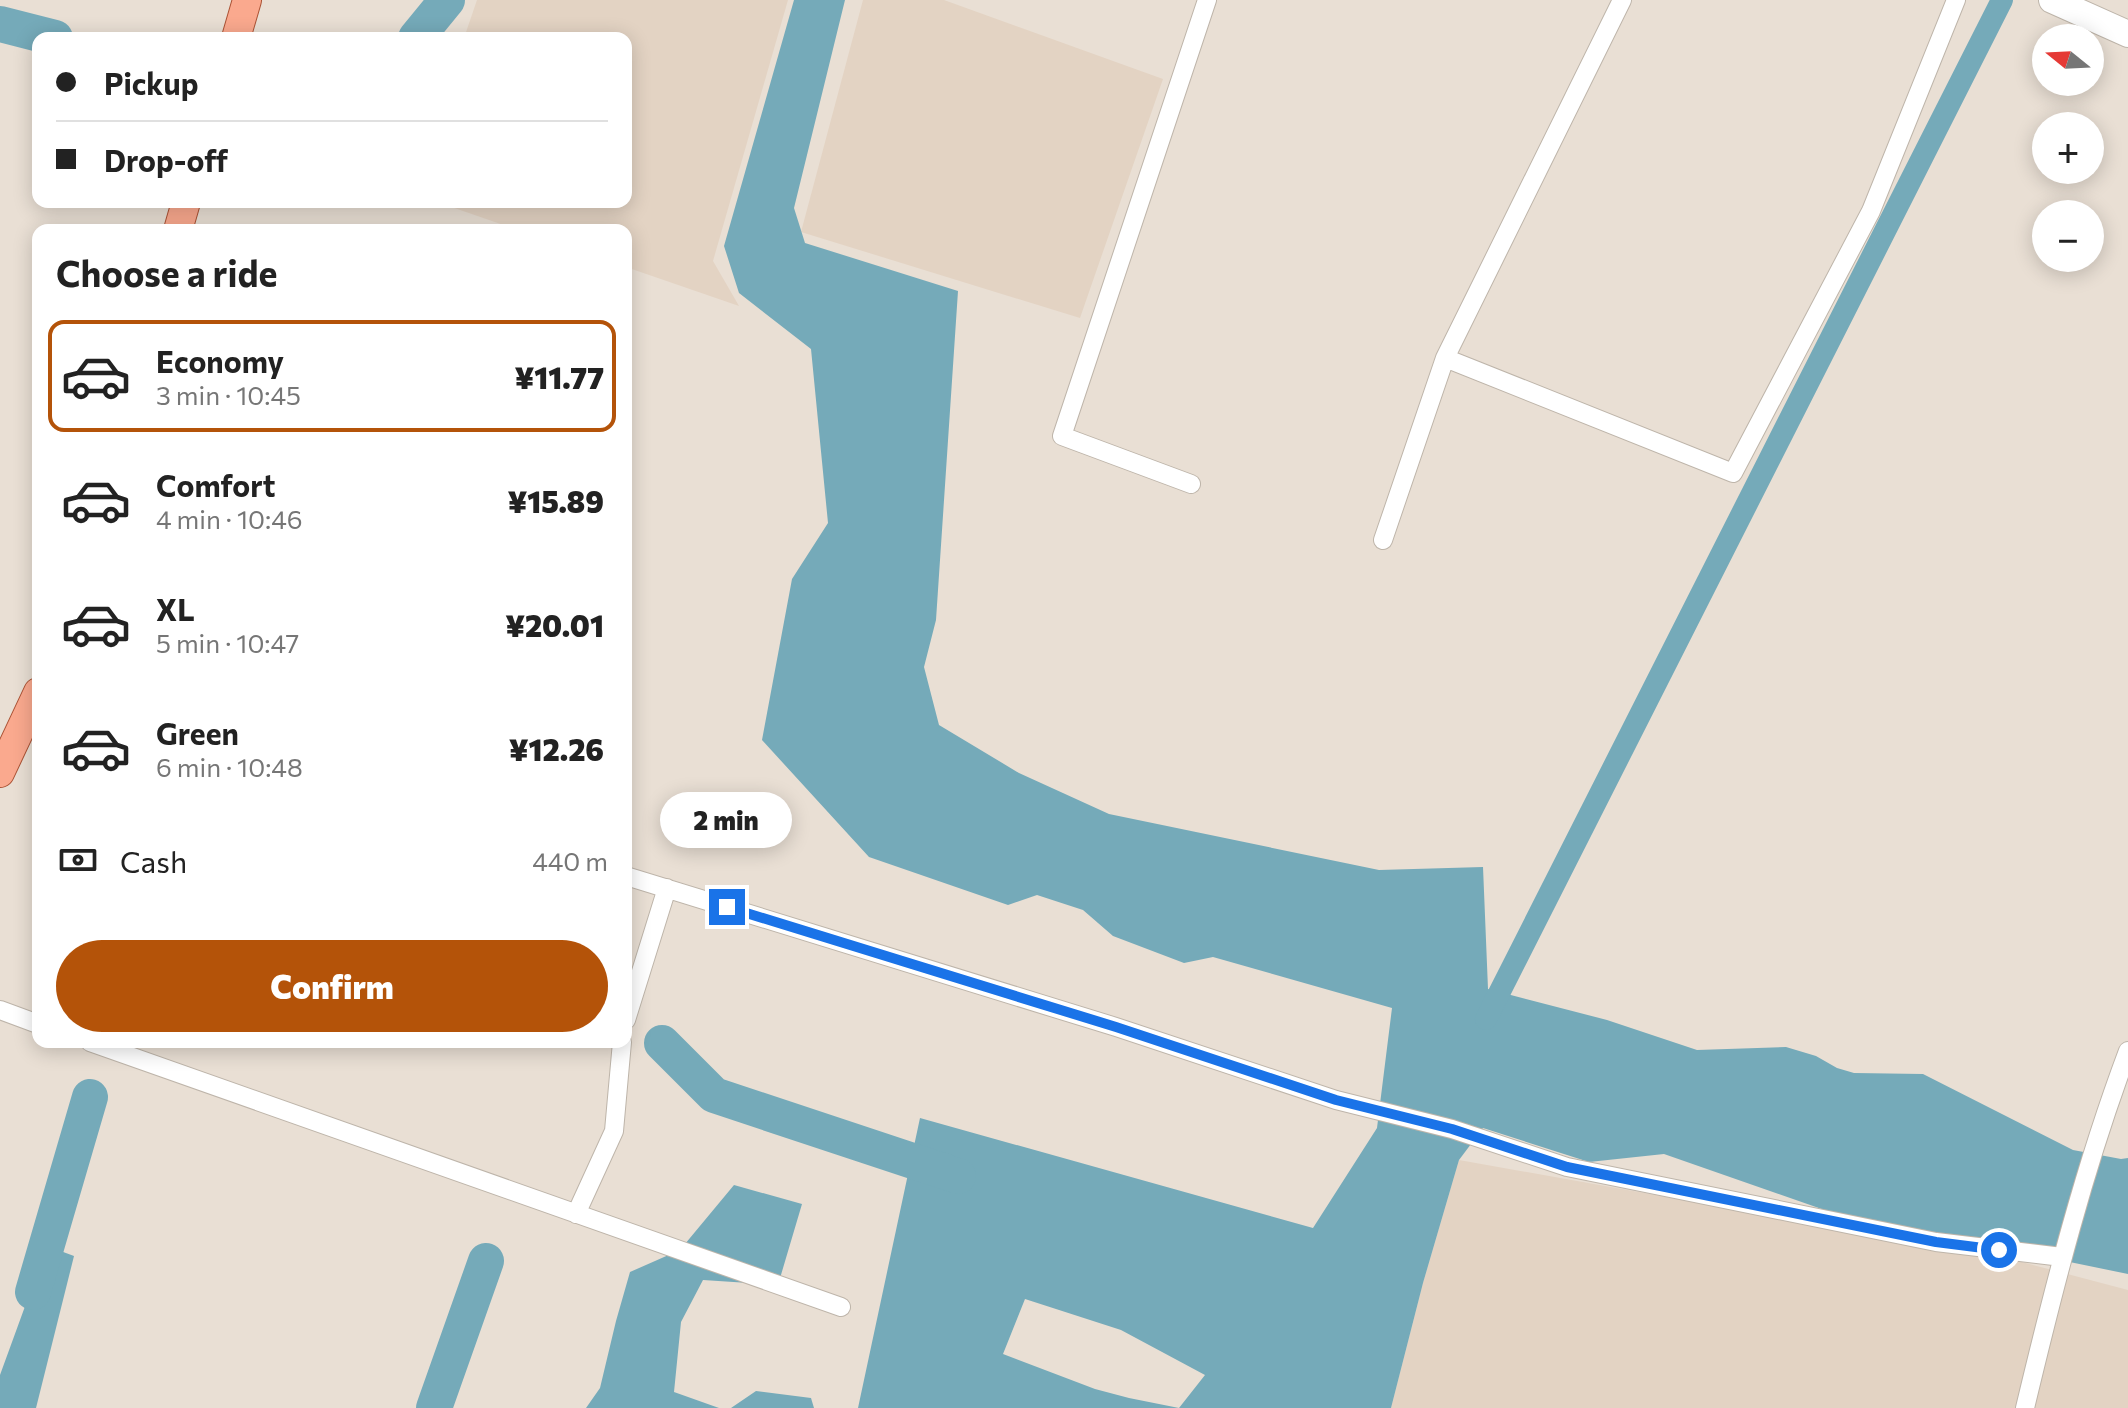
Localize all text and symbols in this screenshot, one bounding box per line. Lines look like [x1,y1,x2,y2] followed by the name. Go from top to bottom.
[2032,24,2104,96] north arrow
[2032,24,2104,272] map controls
[104,64,198,101] text: Pickup
[2032,112,2104,184] button: +
[104,141,228,178] text: Drop-off
[2032,200,2104,272] button: −
[56,250,277,294] text: Choose a ride
[60,340,132,412] icon: car
[156,342,284,379] text: Economy
[515,358,604,395] text: ¥11.77
[156,379,301,410] text: 3 min · 10:45
[60,464,132,536] icon: car
[156,466,275,503] text: Comfort
[508,482,604,519] text: ¥15.89
[156,503,303,534] text: 4 min · 10:46
[60,588,132,660] icon: car
[156,590,195,627] text: XL
[505,606,604,643] text: ¥20.01
[156,627,299,658] text: 5 min · 10:47
[60,712,132,784] icon: car
[156,714,239,751] text: Green
[509,730,604,767] text: ¥12.26
[156,751,303,782] text: 6 min · 10:48
[661,791,793,847] callout: 2 min
[693,804,759,835] text: 2 min
[56,838,100,882] icon: cash
[120,842,187,879] text: Cash
[532,845,608,876] text: 440 m
[709,889,745,925] route end
[56,940,608,1032] button: Confirm
[1981,1232,2017,1268] route start

